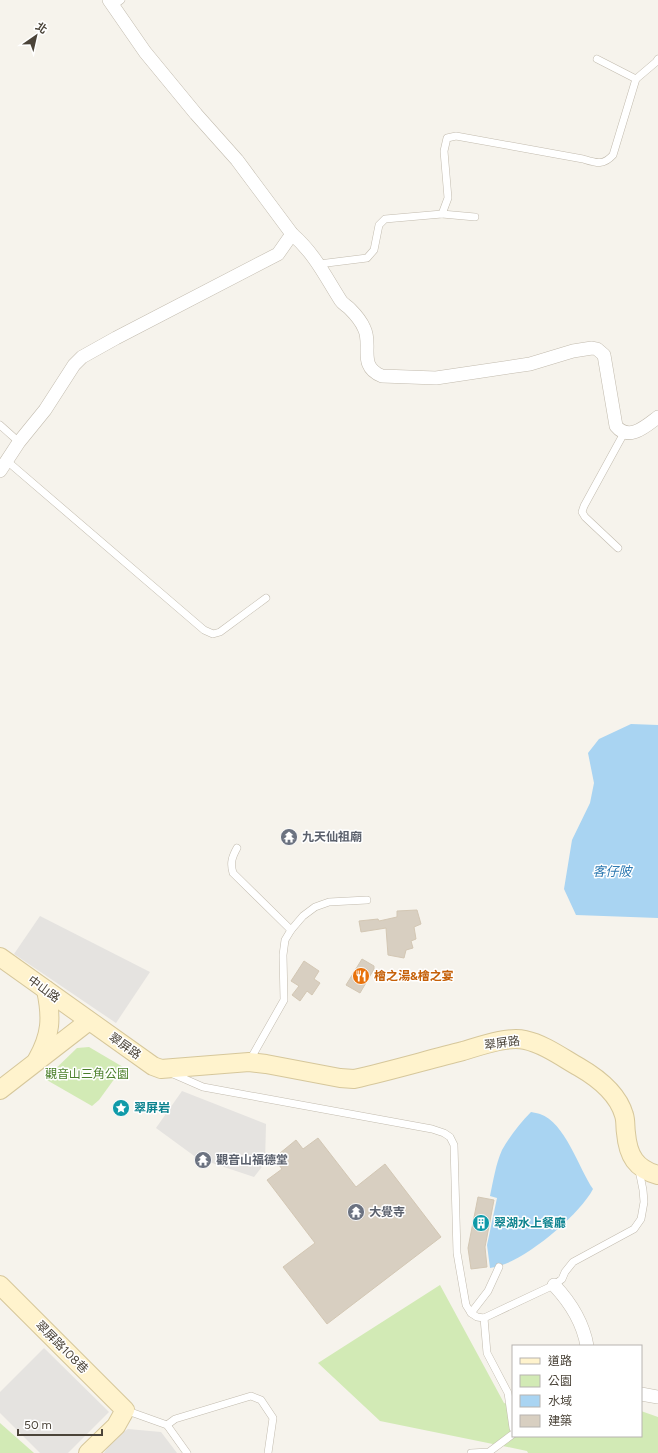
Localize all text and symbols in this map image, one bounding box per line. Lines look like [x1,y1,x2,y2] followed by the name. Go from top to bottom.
[16,16,56,56] north arrow
[33,20,50,37] text: 北
[279,827,299,847] temple icon: 九天仙祖廟
[302,830,362,844] place label: 九天仙祖廟
[592,864,633,879] water label: 客仔陂
[351,966,371,986] restaurant icon: 檜之湯&檜之宴
[374,969,454,983] place label: 檜之湯&檜之宴
[25,973,63,1005] street label: 中山路
[106,1030,144,1062] street label: 翠屏路
[483,1034,521,1052] street label: 翠屏路
[45,1067,129,1081] park label: 觀音山三角公園
[111,1098,131,1118] place icon: 翠屏岩
[134,1101,170,1115] place label: 翠屏岩
[193,1150,213,1170] temple icon: 觀音山福德堂
[216,1153,288,1167] place label: 觀音山福德堂
[346,1202,366,1222] temple icon: 大覺寺
[369,1205,405,1219] place label: 大覺寺
[471,1213,491,1233] building icon: 翠湖水上餐廳
[494,1216,566,1230] place label: 翠湖水上餐廳
[33,1318,91,1376] street label: 翠屏路108巷
[512,1345,642,1437] legend
[548,1354,572,1368] text: 道路
[548,1374,572,1388] text: 公園
[548,1394,572,1408] text: 水域
[18,1411,102,1437] scale bar
[548,1414,572,1428] text: 建築
[24,1418,52,1432] text: 50 m

